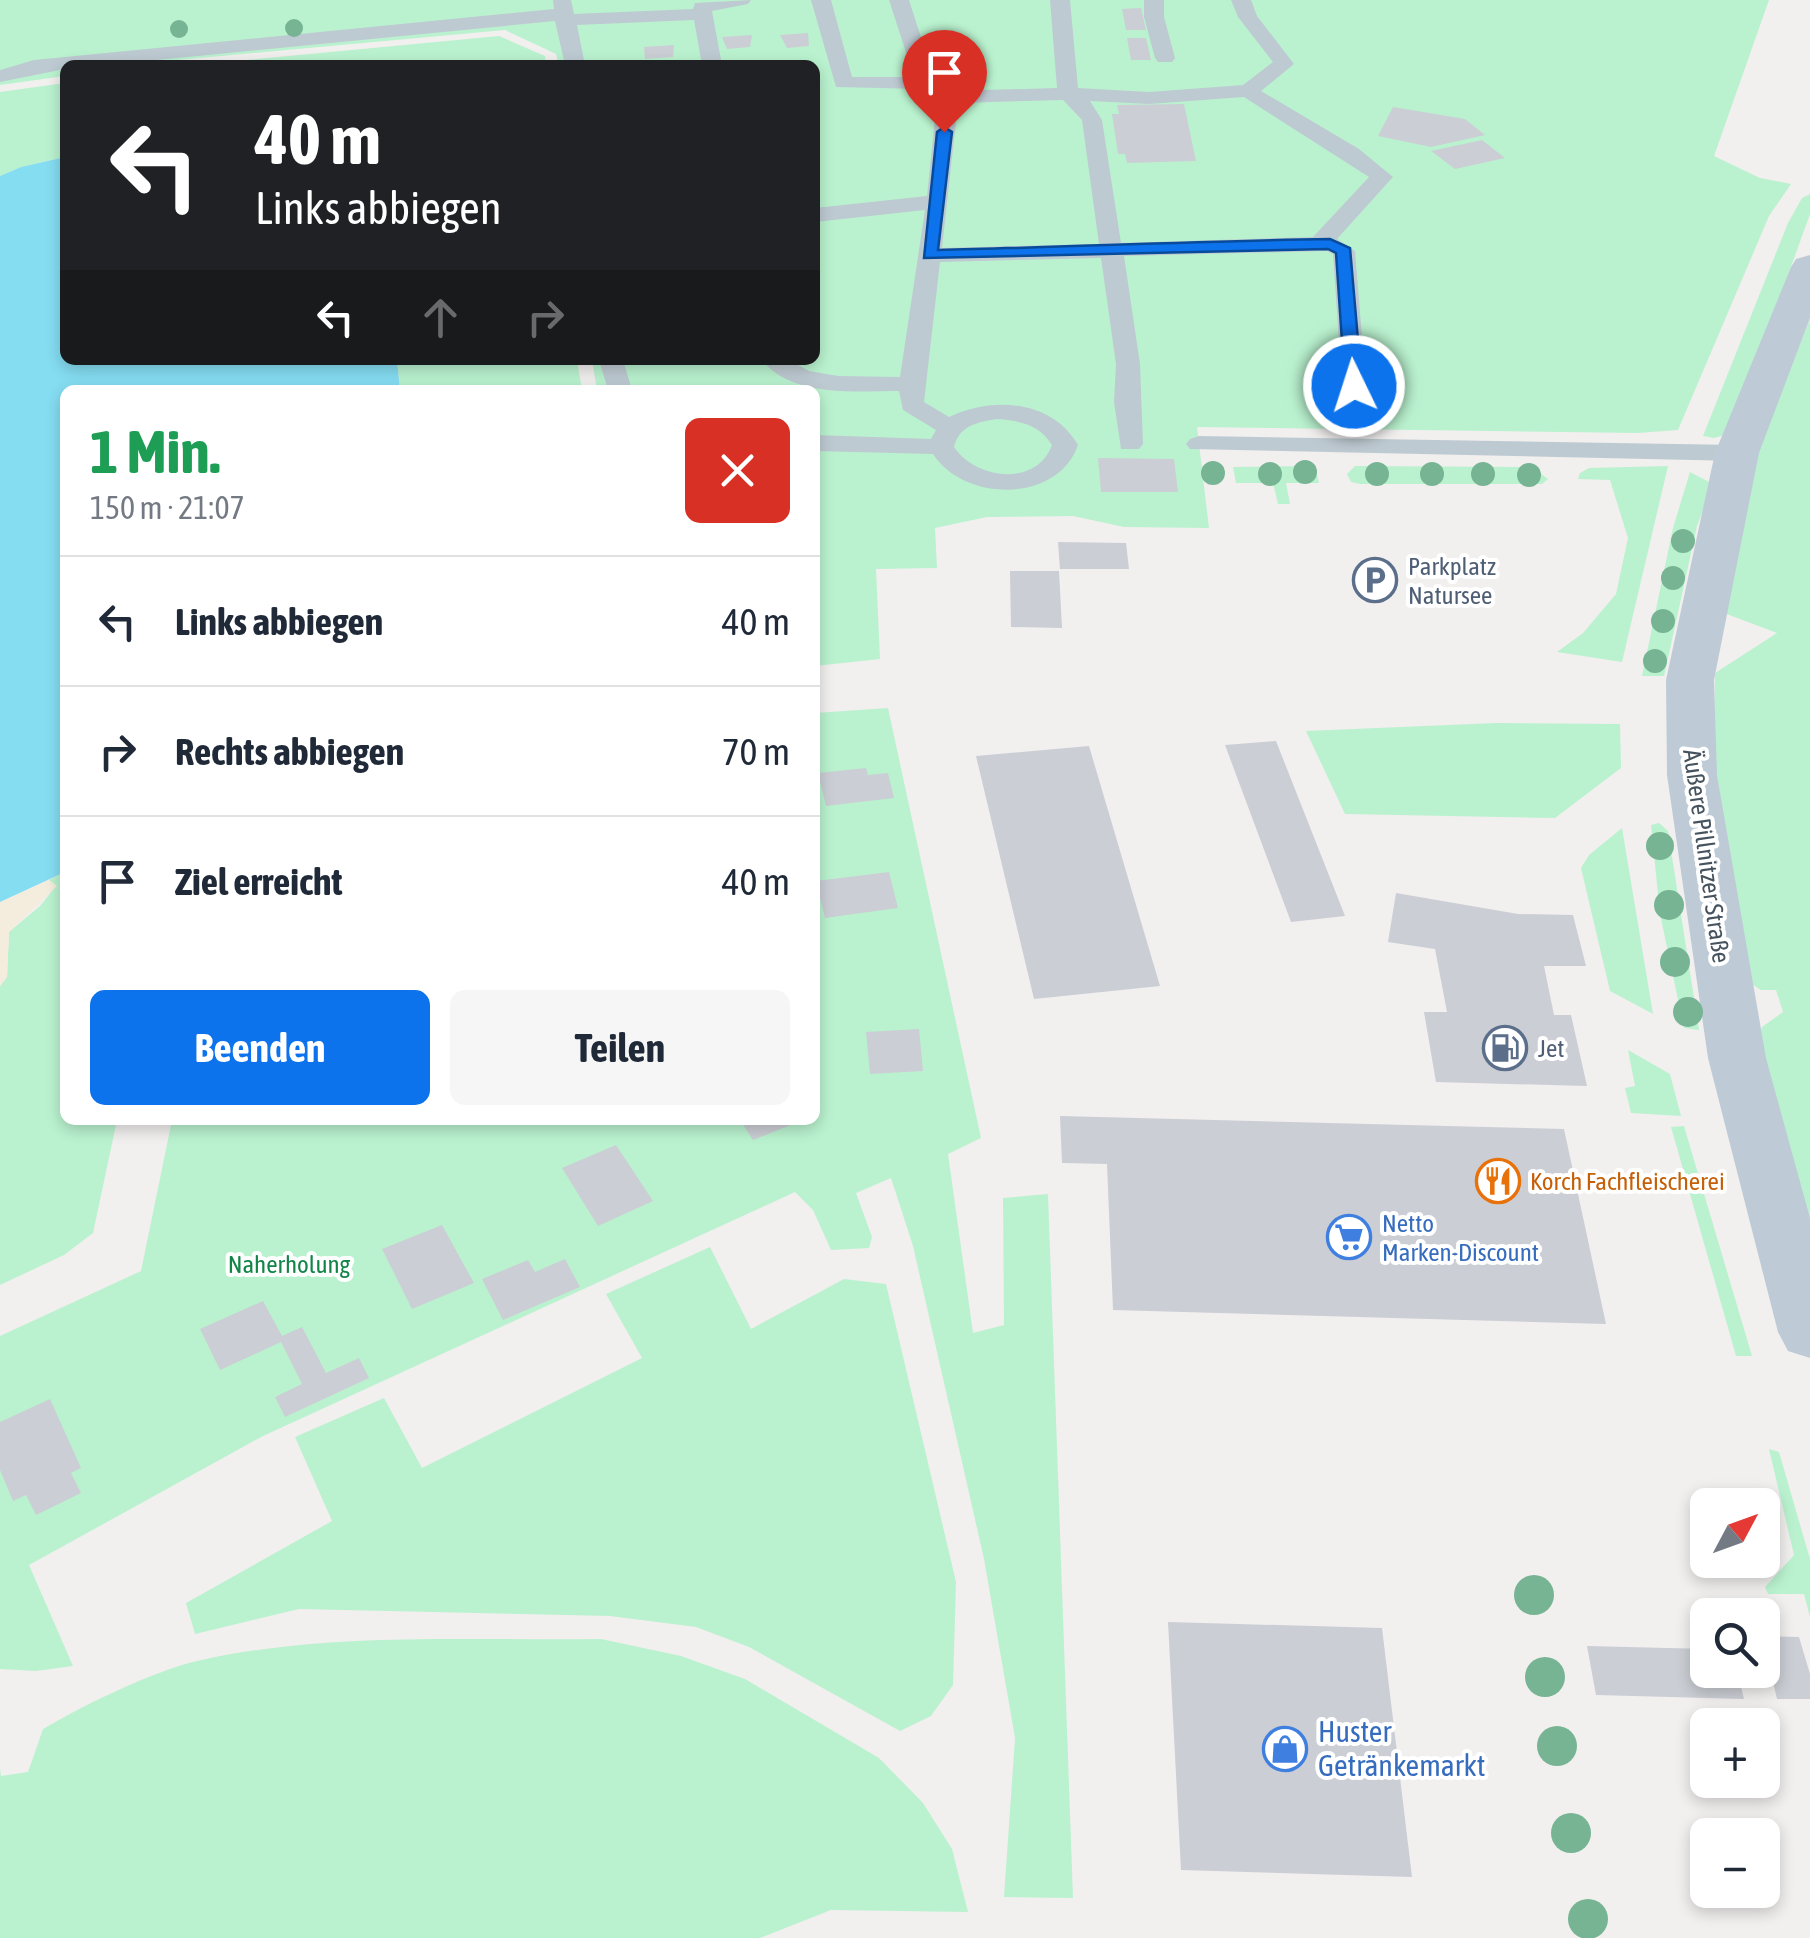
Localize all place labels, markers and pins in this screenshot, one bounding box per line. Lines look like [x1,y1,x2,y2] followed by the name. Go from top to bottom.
[902,30,987,133] pin
[1408,552,1496,609] place label: Parkplatz Natursee
[1352,557,1398,603] parking icon: Parkplatz Natursee
[1482,1025,1528,1071] fuel station icon: Jet
[1538,1034,1565,1062] place label: Jet
[1475,1158,1521,1204] restaurant icon: Korch Fachfleischerei
[1530,1167,1725,1195] place label: Korch Fachfleischerei
[1382,1209,1539,1266] place label: Netto Marken-Discount
[1326,1214,1372,1260] supermarket icon: Netto Marken-Discount
[1318,1714,1485,1782] place label: Huster Getränkemarkt
[1262,1726,1308,1772] shop icon: Huster Getränkemarkt

